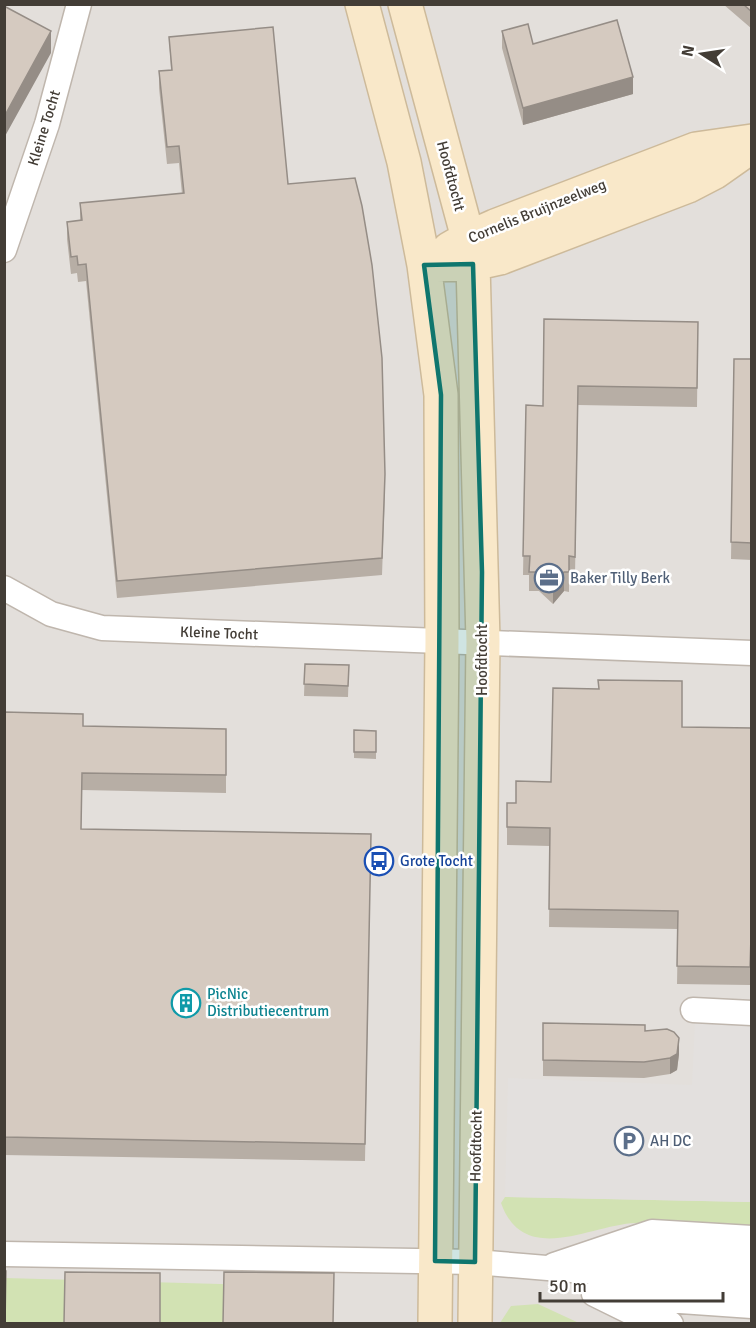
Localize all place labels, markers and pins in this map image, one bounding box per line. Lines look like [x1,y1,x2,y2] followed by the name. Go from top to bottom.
[533,562,565,594] office icon: Baker Tilly Berk
[570,569,671,587] place label: Baker Tilly Berk
[363,845,395,877] bus stop icon: Grote Tocht
[400,852,473,870] place label: Grote Tocht
[207,985,329,1020] place label: PicNic Distributiecentrum
[170,987,202,1019] building icon: PicNic Distributiecentrum
[613,1125,645,1157] parking icon: AH DC
[650,1132,691,1150] place label: AH DC

